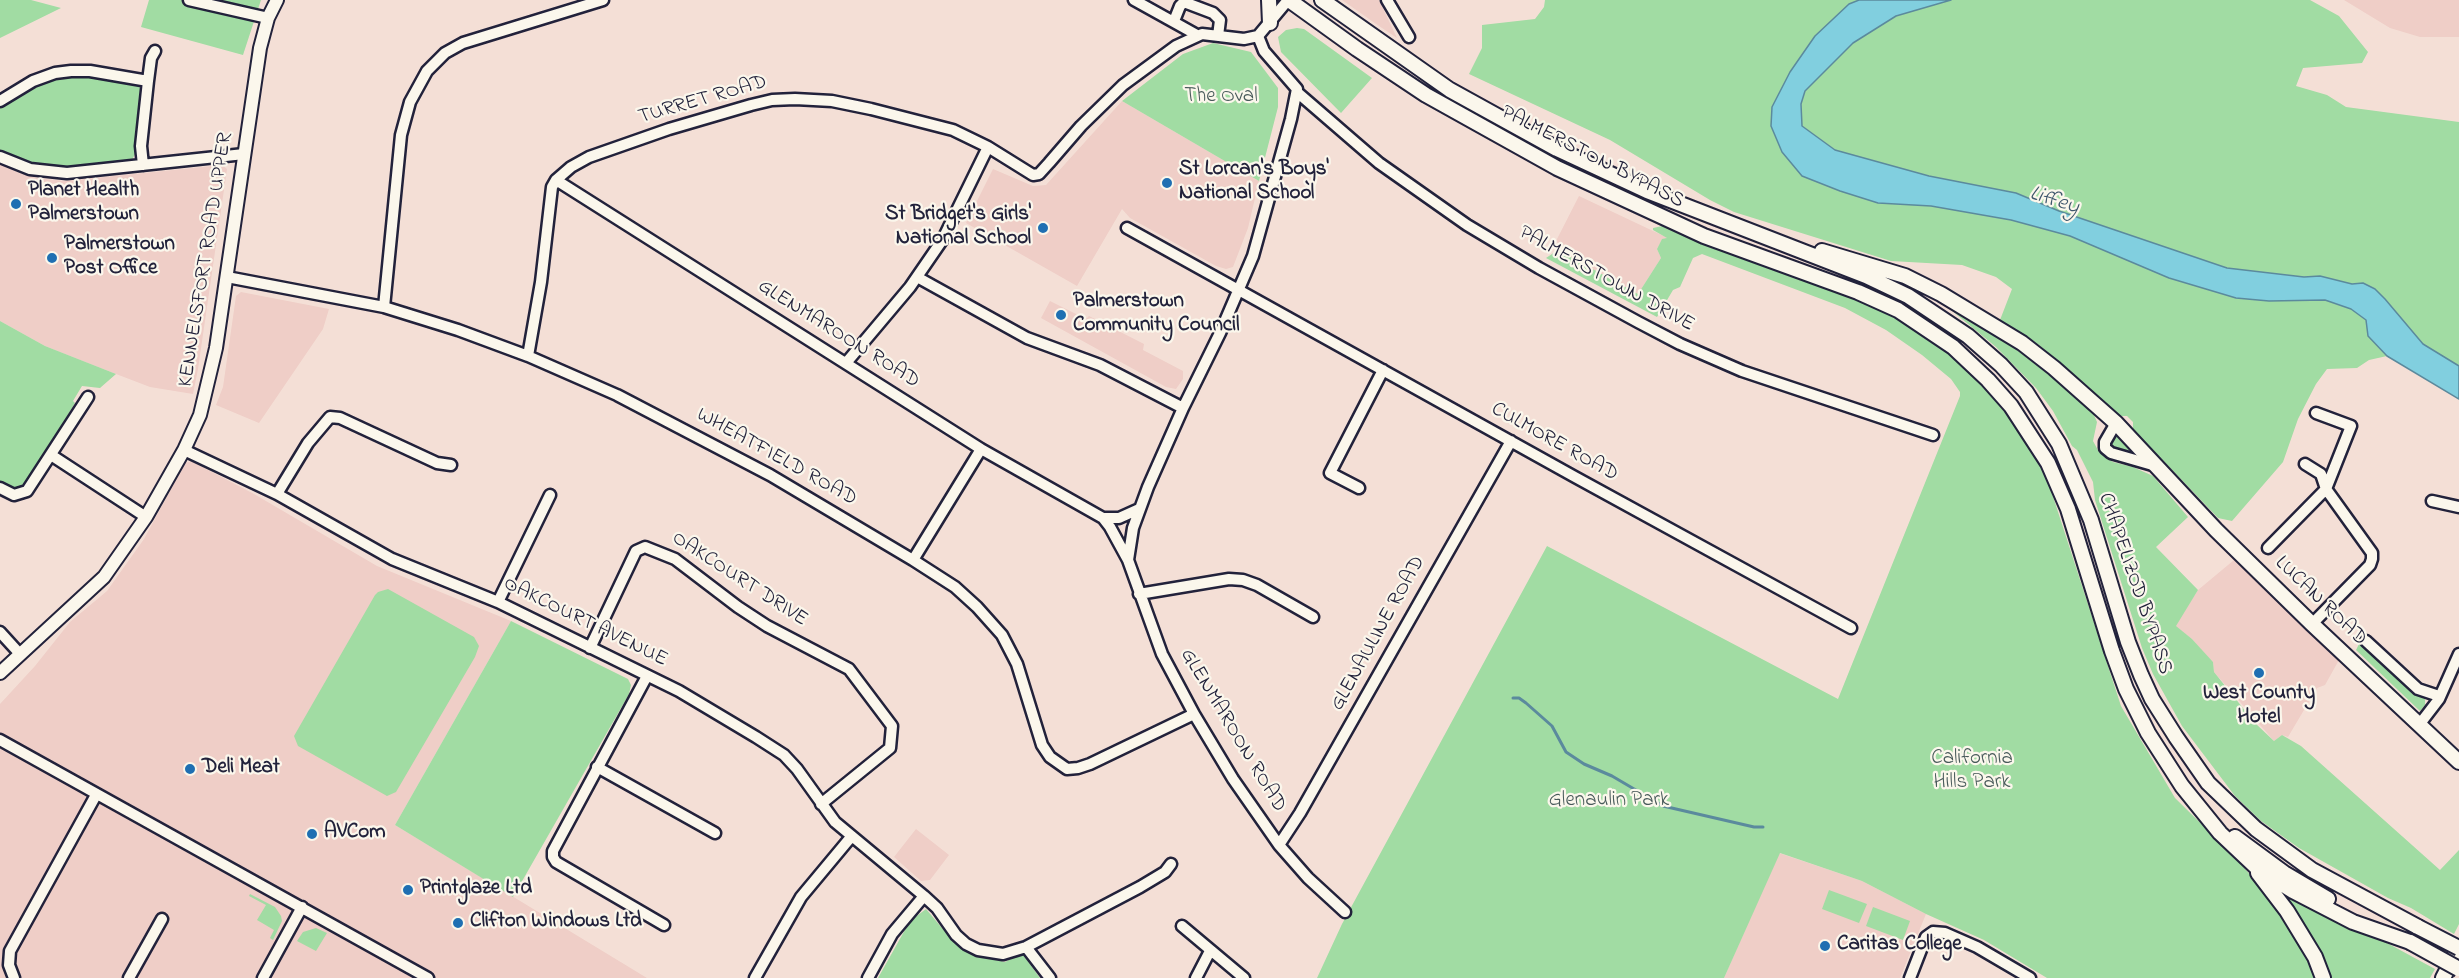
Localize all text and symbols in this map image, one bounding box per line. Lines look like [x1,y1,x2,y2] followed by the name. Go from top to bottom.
[636,71,770,131] street label: TURRET ROAD
[1184,85,1258,111] park label: The Oval
[1496,101,1688,215] street label: PALMERSTON BYPASS
[174,131,240,389] street label: KENNELSFORT ROAD UPPER
[1179,158,1329,208] place label: St Lorcan's Boys' National School
[1160,176,1174,190] marker: St Lorcan's Boys' National School
[28,179,139,229] place label: Planet Health Palmerstown
[2026,182,2082,222] water label: Liffey
[9,197,23,211] marker: Planet Health Palmerstown
[885,203,1031,253] place label: St Bridget's Girls' National School
[1036,221,1050,235] marker: St Bridget's Girls' National School
[1514,221,1698,339] street label: PALMERSTOWN DRIVE
[64,233,175,283] place label: Palmerstown Post Office
[45,251,59,265] marker: Palmerstown Post Office
[752,275,924,395] street label: GLENMAROON ROAD
[1073,290,1239,340] place label: Palmerstown Community Council
[1054,308,1068,322] marker: Palmerstown Community Council
[1486,398,1622,488] street label: CULMORE ROAD
[691,403,861,513] street label: WHEATFIELD ROAD
[2091,490,2177,678] street label: CHAPELIZOD BYPASS
[666,527,812,633] street label: OAKCOURT DRIVE
[1326,552,1432,716] street label: GLENAULINE ROAD
[2268,552,2372,652] street label: LUCAN ROAD
[499,572,671,674] street label: OAKCOURT AVENUE
[1173,645,1291,817] street label: GLENMAROON ROAD
[2252,666,2266,680] marker: West County Hotel
[2203,682,2315,732] place label: West County Hotel
[1931,747,2013,797] park label: California Hills Park
[202,756,280,782] place label: Deli Meat
[183,762,197,776] marker: Deli Meat
[1549,789,1669,815] park label: Glenaulin Park
[324,821,386,847] place label: AVCom
[305,827,319,841] marker: AVCom
[420,877,532,903] place label: Printglaze Ltd
[401,883,415,897] marker: Printglaze Ltd
[470,910,642,936] place label: Clifton Windows Ltd
[451,916,465,930] marker: Clifton Windows Ltd
[1837,933,1962,959] place label: Caritas College
[1818,939,1832,953] marker: Caritas College

